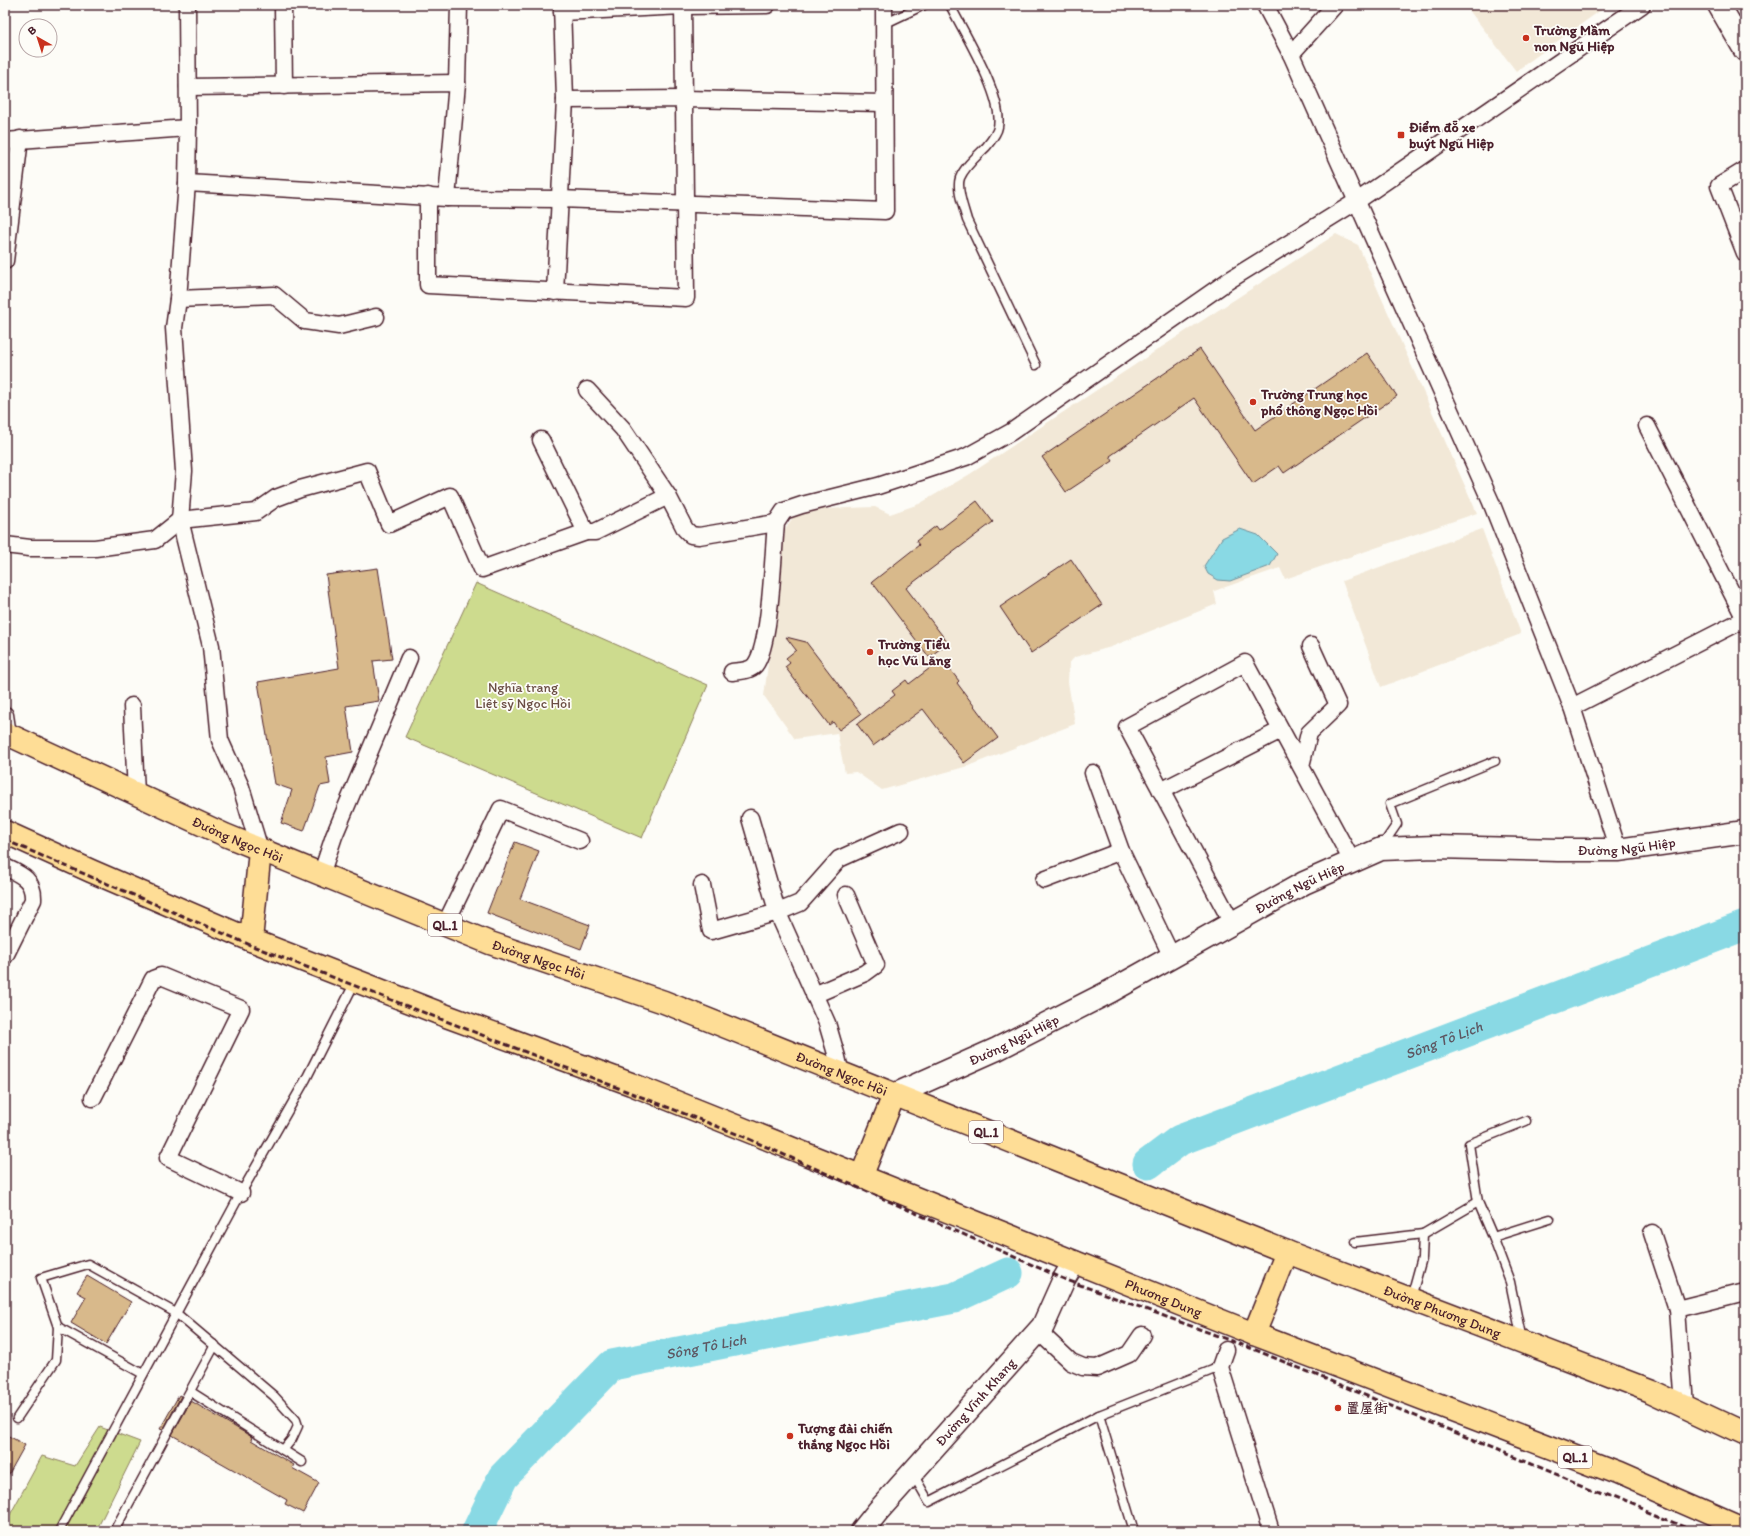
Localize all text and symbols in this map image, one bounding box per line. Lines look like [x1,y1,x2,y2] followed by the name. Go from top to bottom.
[18,18,58,58] north arrow
[1533,22,1615,55] place label: Trường Mầm non Ngũ Hiệp
[25,23,39,38] text: B
[1521,33,1531,43] marker: Trường Mầm non Ngũ Hiệp
[1409,119,1494,152] place label: Điểm đỗ xe buýt Ngũ Hiệp
[1396,130,1406,140] marker: Điểm đỗ xe buýt Ngũ Hiệp
[1260,386,1378,419] place label: Trường Trung học phổ thông Ngọc Hồi
[1248,397,1258,407] marker: Trường Trung học phổ thông Ngọc Hồi
[877,636,952,669] place label: Trường Tiểu học Vũ Lăng
[865,647,875,657] marker: Trường Tiểu học Vũ Lăng
[475,679,571,712] park label: Nghĩa trang Liệt sỹ Ngọc Hồi
[190,813,286,866] street label: Đường Ngọc Hồi
[1578,833,1677,859] street label: Đường Ngũ Hiệp
[1252,858,1347,917] street label: Đường Ngũ Hiệp
[428,914,462,936] road number: QL.1
[490,936,587,983] street label: Đường Ngọc Hồi
[966,1010,1062,1069] street label: Đường Ngũ Hiệp
[1403,1017,1485,1063] water label: Sông Tô Lịch
[794,1047,890,1099] street label: Đường Ngọc Hồi
[969,1121,1003,1143] road number: QL.1
[1123,1275,1205,1321] street label: Phương Dung
[1381,1281,1504,1342] street label: Đường Phương Dung
[664,1330,748,1363] water label: Sông Tô Lịch
[932,1354,1020,1449] street label: Đường Vĩnh Khang
[1346,1400,1388,1417] place label: 置屋街
[1333,1403,1343,1413] marker: 置屋街
[797,1420,893,1453] place label: Tượng đài chiến thắng Ngọc Hồi
[785,1431,795,1441] marker: Tượng đài chiến thắng Ngọc Hồi
[1558,1446,1592,1468] road number: QL.1

